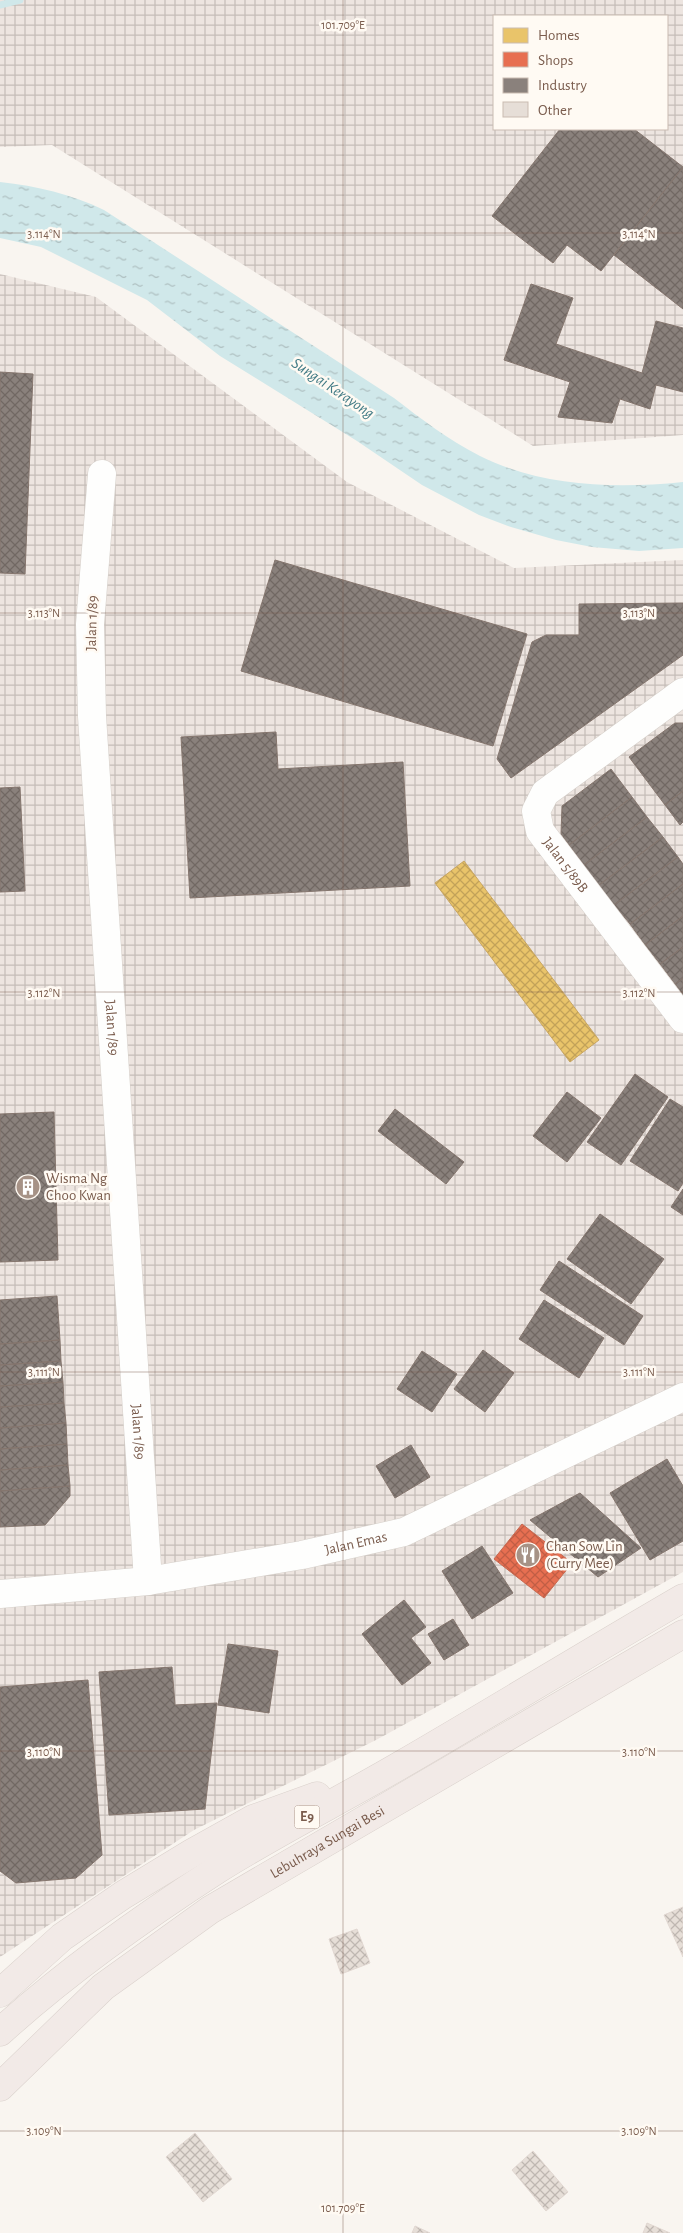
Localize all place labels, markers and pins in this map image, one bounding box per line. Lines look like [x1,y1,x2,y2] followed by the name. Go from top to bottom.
[46,1171,111,1203] place label: Wisma Ng Choo Kwan
[15,1174,41,1200] building icon: Wisma Ng Choo Kwan
[546,1539,623,1571] place label: Chan Sow Lin (Curry Mee)
[515,1542,541,1568] restaurant icon: Chan Sow Lin (Curry Mee)

